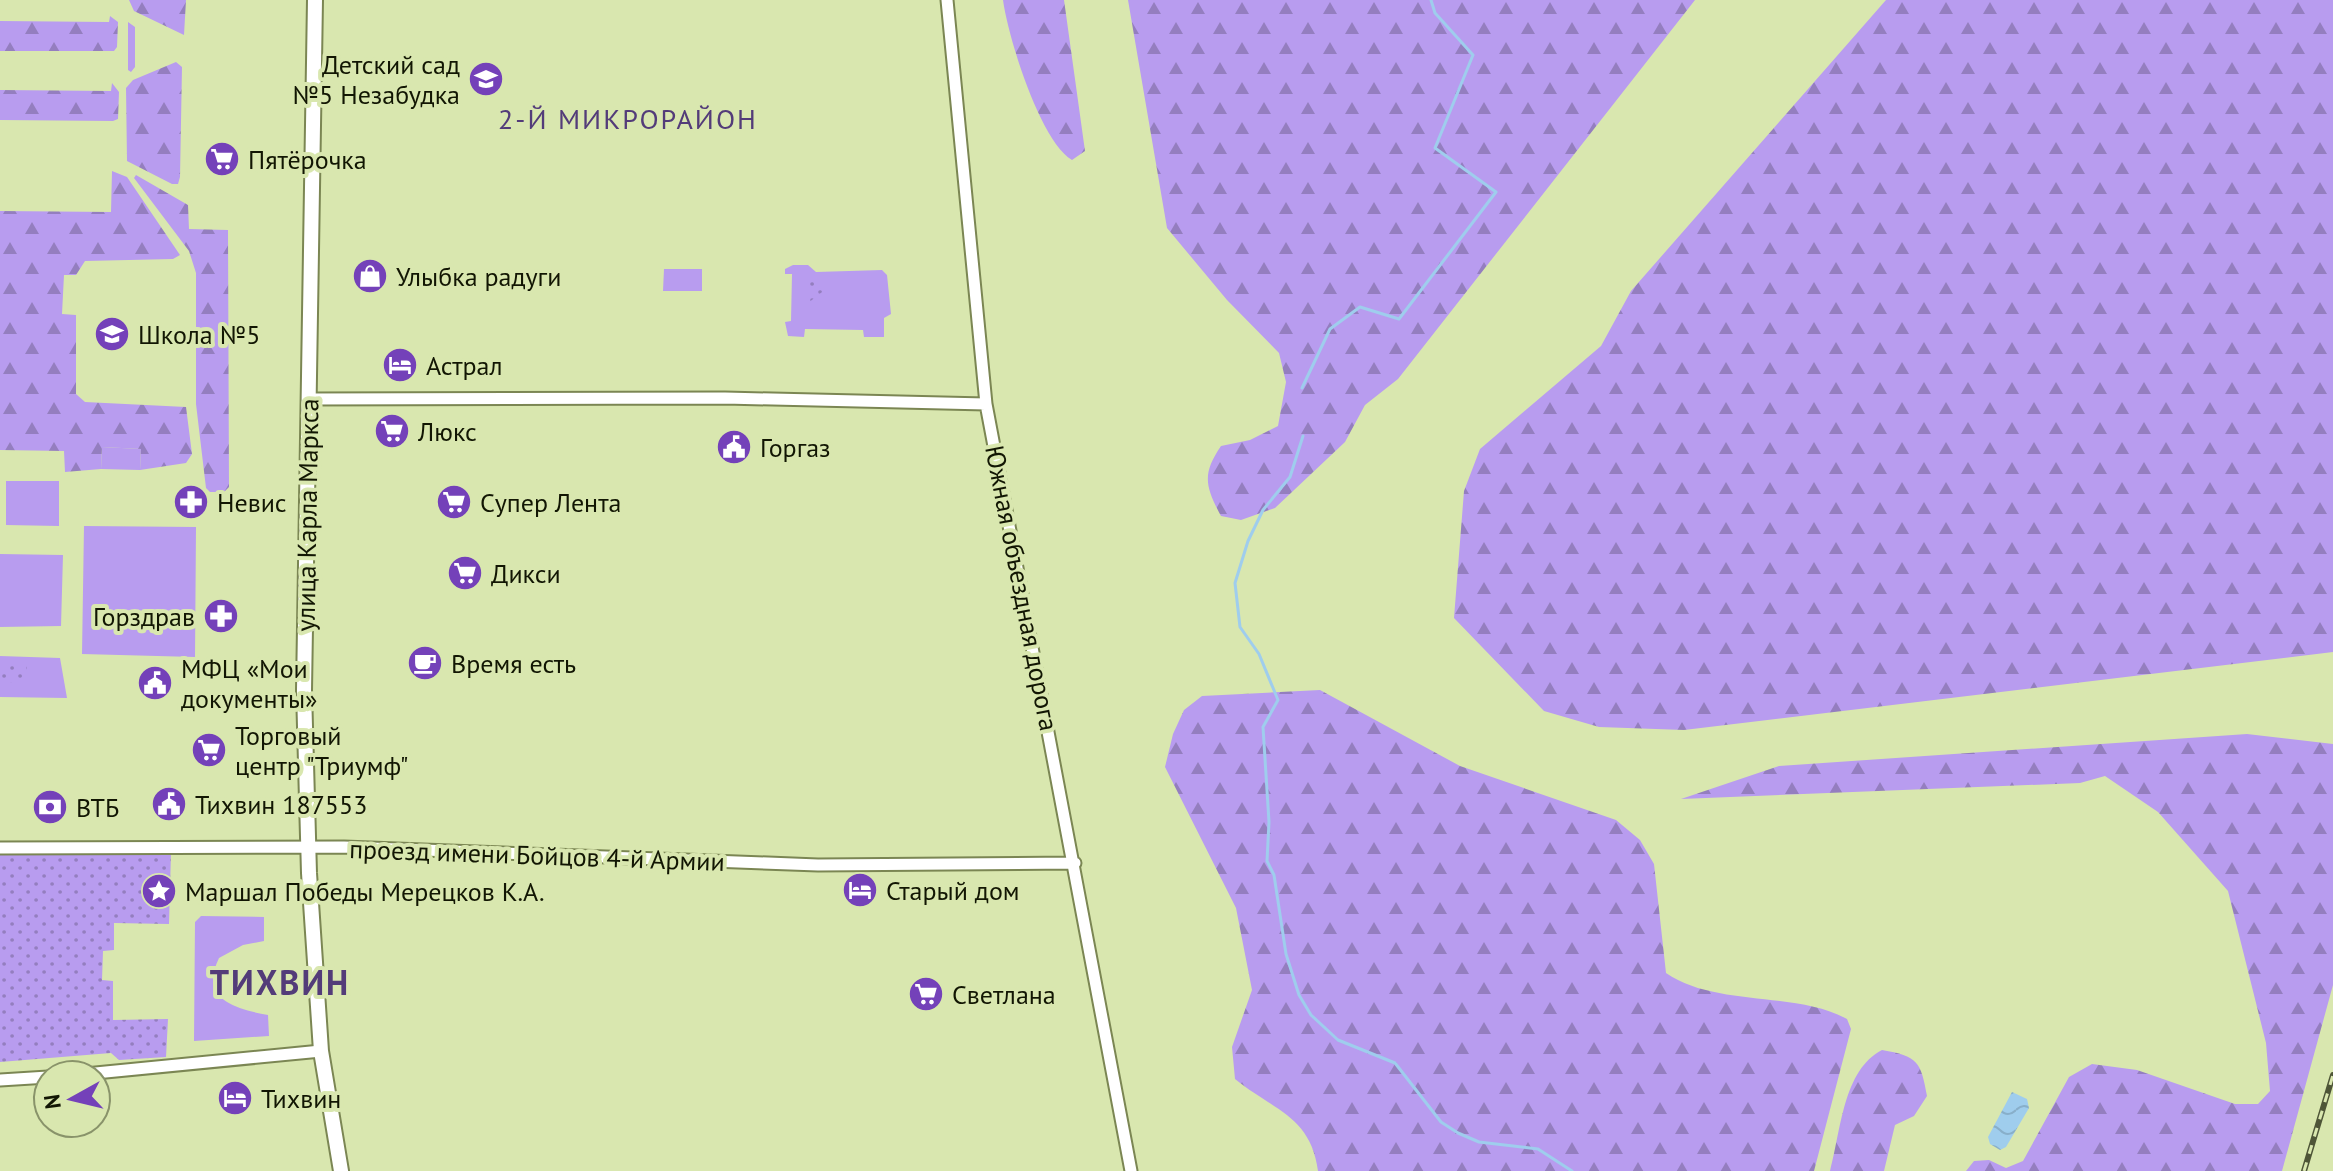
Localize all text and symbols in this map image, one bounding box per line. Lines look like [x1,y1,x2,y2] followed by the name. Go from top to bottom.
[292,48,460,111] place label: Детский сад №5 Незабудка
[467,60,505,98] school or university icon: Детский сад №5 Незабудка
[498,100,758,137] district label: 2-Й МИКРОРАЙОН
[203,140,241,178] supermarket icon: Пятёрочка
[248,143,367,176] place label: Пятёрочка
[351,257,389,295] shop icon: Улыбка радуги
[396,260,561,293] place label: Улыбка радуги
[93,315,131,353] school or university icon: Школа №5
[138,318,260,351] place label: Школа №5
[381,346,419,384] hotel icon: Астрал
[426,349,503,382] place label: Астрал
[288,398,326,632] street label: улица Карла Маркса
[373,412,411,450] supermarket icon: Люкс
[417,415,477,448] place label: Люкс
[715,428,753,466] public building icon: Горгаз
[760,431,831,464] place label: Горгаз
[978,442,1066,734] street label: Южная объездная дорога
[172,483,210,521] pharmacy icon: Невис
[435,483,473,521] supermarket icon: Супер Лента
[217,486,287,519] place label: Невис
[480,486,621,519] place label: Супер Лента
[446,554,484,592] supermarket icon: Дикси
[491,557,561,590] place label: Дикси
[202,597,240,635] pharmacy icon: Горздрав
[93,600,195,633] place label: Горздрав
[406,644,444,682] cafe icon: Время есть
[451,647,576,680] place label: Время есть
[181,652,318,715] place label: МФЦ «Мои документы»
[136,664,174,702] public building icon: МФЦ «Мои документы»
[235,719,409,782] place label: Торговый центр "Триумф"
[190,731,228,769] supermarket icon: Торговый центр "Триумф"
[150,785,188,823] public building icon: Тихвин 187553
[31,788,69,826] bank icon: ВТБ
[195,788,367,821] place label: Тихвин 187553
[76,791,119,824] place label: ВТБ
[349,832,725,878] street label: проезд имени Бойцов 4-й Армии
[841,871,879,909] hotel icon: Старый дом
[140,872,178,910] place icon: Маршал Победы Мерецков К.А.
[886,874,1020,907] place label: Старый дом
[185,875,545,908] place label: Маршал Победы Мерецков К.А.
[210,960,350,1004] district label: ТИХВИН
[907,975,945,1013] supermarket icon: Светлана
[952,978,1056,1011] place label: Светлана
[32,1059,112,1139] north arrow
[216,1079,254,1117] hotel icon: Тихвин
[261,1082,341,1115] place label: Тихвин
[37,1093,67,1111] text: N

